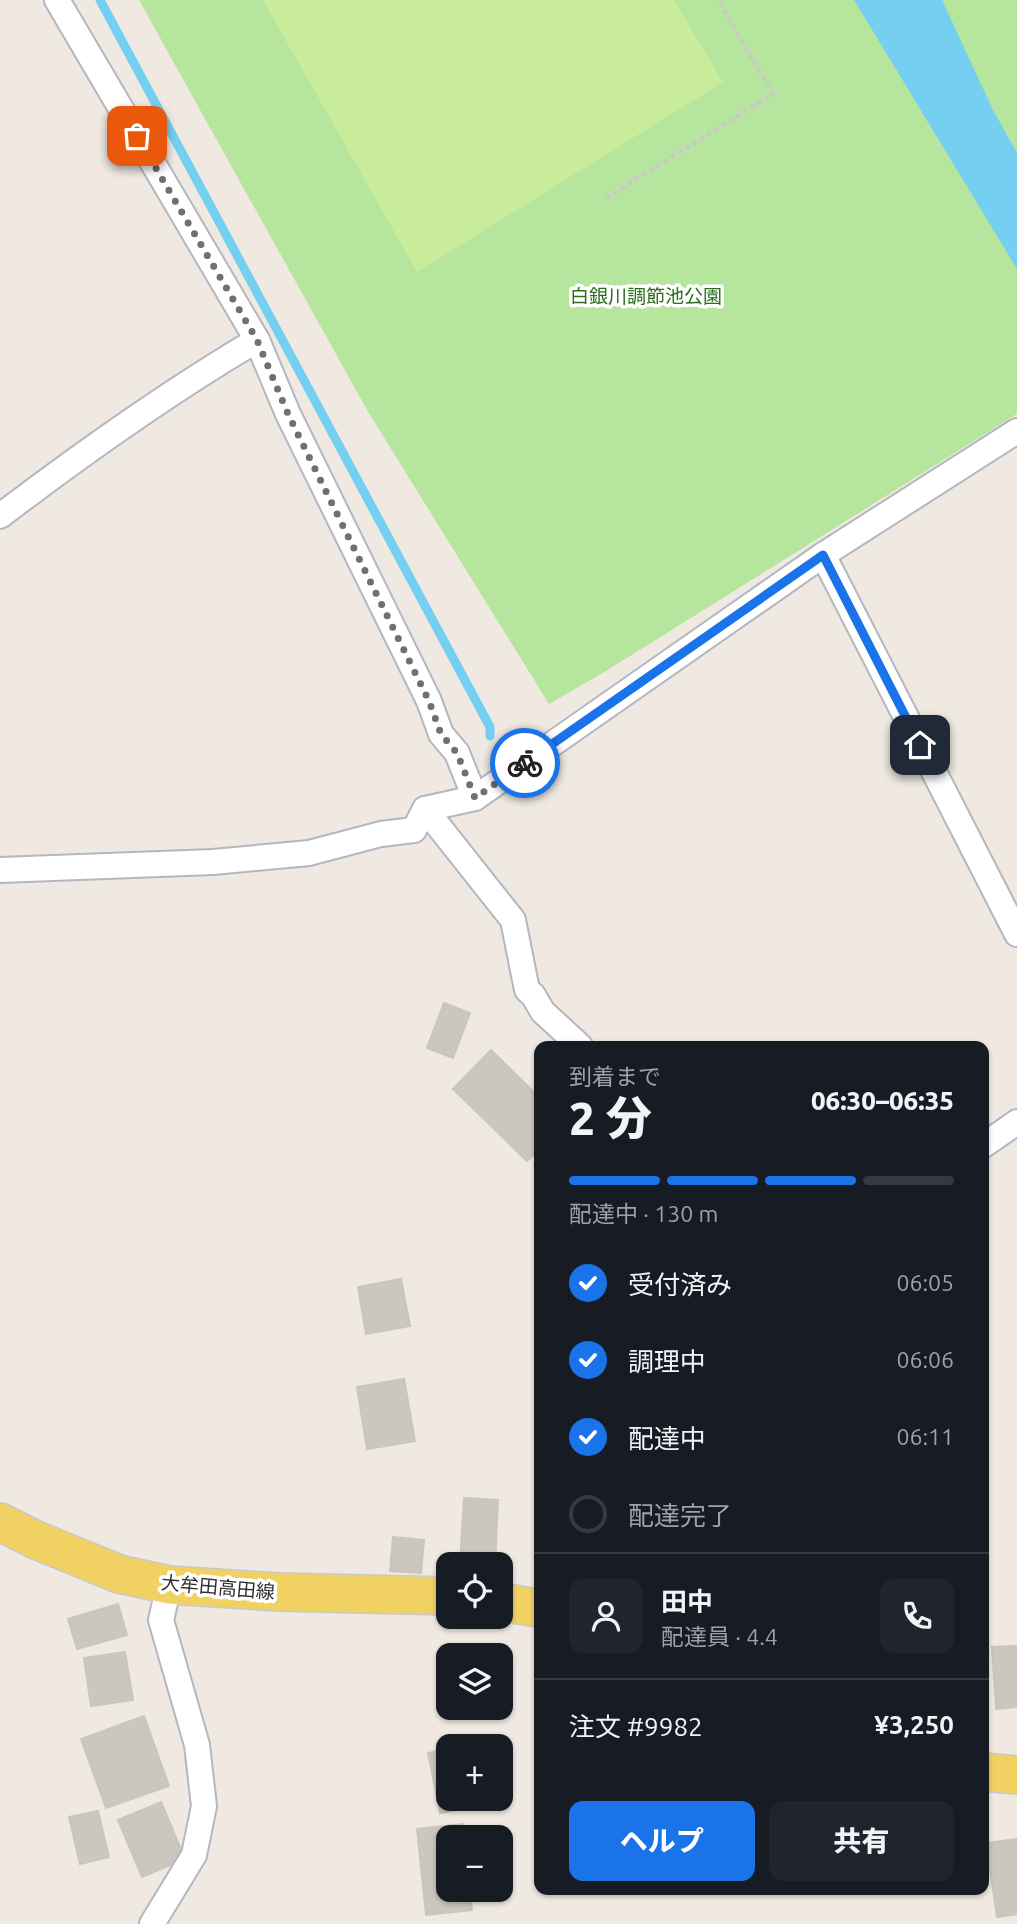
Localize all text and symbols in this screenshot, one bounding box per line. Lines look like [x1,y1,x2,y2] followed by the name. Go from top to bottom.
[107,106,167,166] pin
[118,117,156,155] icon: bag
[570,285,722,307] park label: 白銀川調節池公園
[890,715,950,775] pin
[901,726,939,764] icon: home
[490,728,560,798] courier
[506,744,544,782] icon: bike
[569,1064,661,1089] text: 到着まで
[811,1086,954,1115] text: 06:30–06:35
[569,1092,652,1144] text: 2 分
[569,1201,718,1226] text: 配達中 · 130 m
[569,1264,607,1302] icon: check
[628,1270,732,1299] text: 受付済み
[896,1270,954,1295] text: 06:05
[569,1341,607,1379] icon: check
[628,1347,706,1376] text: 調理中
[896,1347,954,1372] text: 06:06
[569,1418,607,1456] icon: check
[628,1424,706,1453] text: 配達中
[896,1424,954,1449] text: 06:11
[628,1501,732,1530] text: 配達完了
[436,1552,513,1902] map controls
[436,1552,513,1629] button: locate
[160,1571,276,1603] street label: 大牟田高田線
[569,1579,643,1653] button: person
[880,1579,954,1653] button: phone
[661,1587,713,1616] text: 田中
[661,1624,778,1649] text: 配達員 · 4.4
[436,1643,513,1720] button: layers
[874,1710,954,1739] text: ¥3,250
[569,1712,703,1741] text: 注文 #9982
[436,1734,513,1811] button: +
[569,1801,755,1881] button: ヘルプ
[769,1801,954,1881] button: 共有
[436,1825,513,1902] button: −

